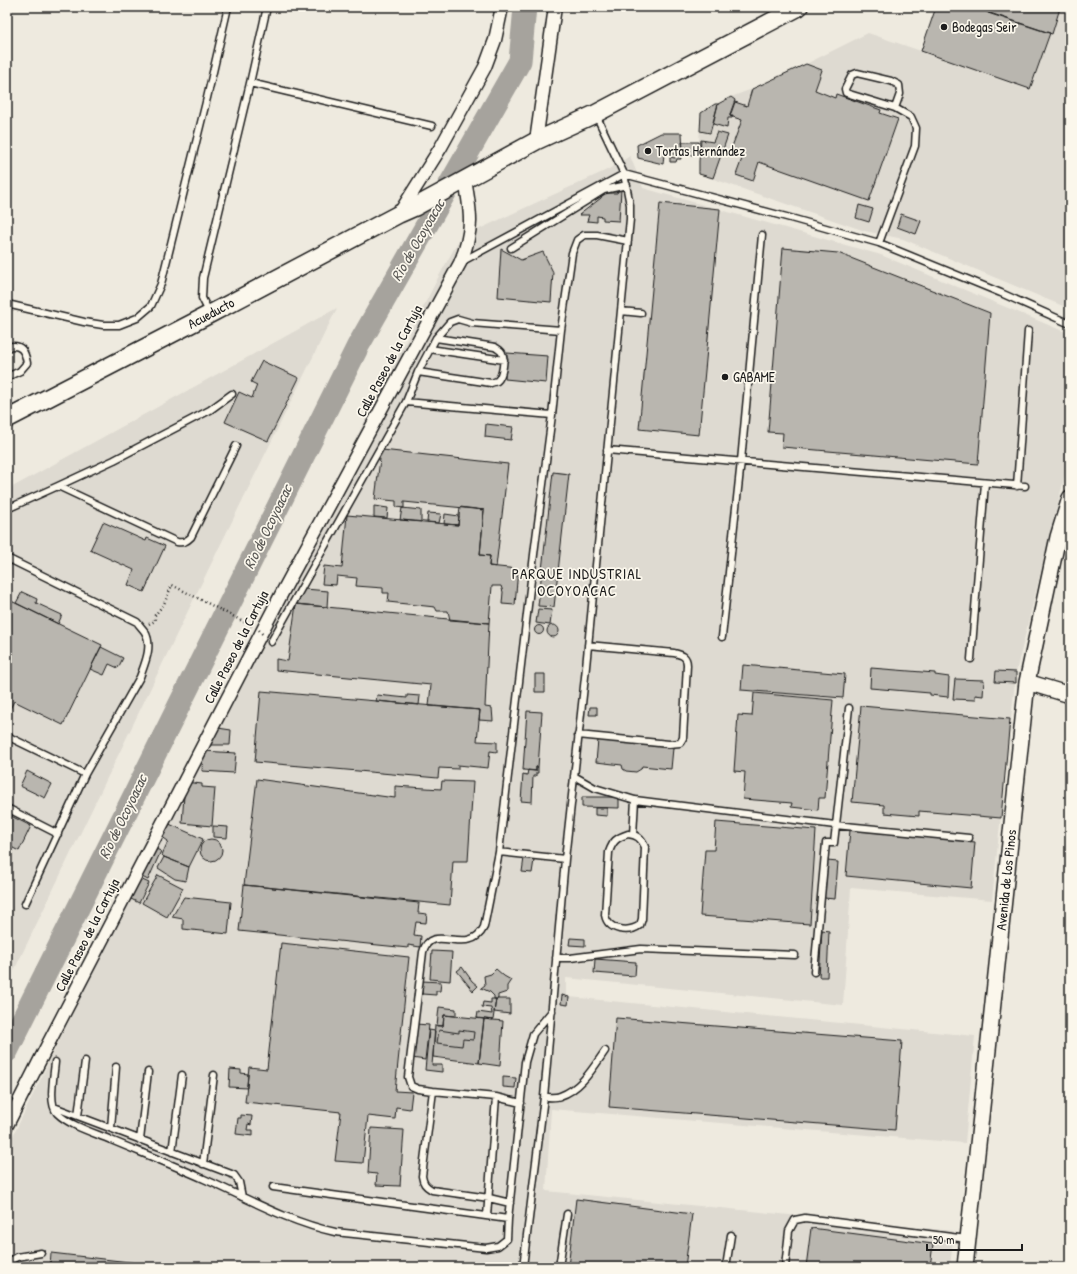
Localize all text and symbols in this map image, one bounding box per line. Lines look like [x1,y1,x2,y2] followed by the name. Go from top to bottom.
[952,17,1017,37] place label: Bodegas Seir
[939,22,949,32] marker: Bodegas Seir
[656,141,745,160] place label: Tortas Hernández
[643,146,653,156] marker: Tortas Hernández
[386,193,450,284] water label: Rio de Ocoyoacac
[184,292,238,333] street label: Acueducto
[351,301,427,421] street label: Calle Paseo de la Cartuja
[733,367,775,386] place label: GABAME
[720,372,730,382] marker: GABAME
[238,479,298,572] water label: Rio de Ocoyoacac
[512,563,642,601] district label: PARQUE INDUSTRIAL OCOYOACAC
[199,587,273,707] street label: Calle Paseo de la Cartuja
[93,769,153,862] water label: Rio de Ocoyoacac
[991,829,1020,931] street label: Avenida de los Pinos
[50,875,124,995] street label: Calle Paseo de la Cartuja
[927,1226,1022,1252] scale bar
[933,1231,954,1248] text: 50 m

